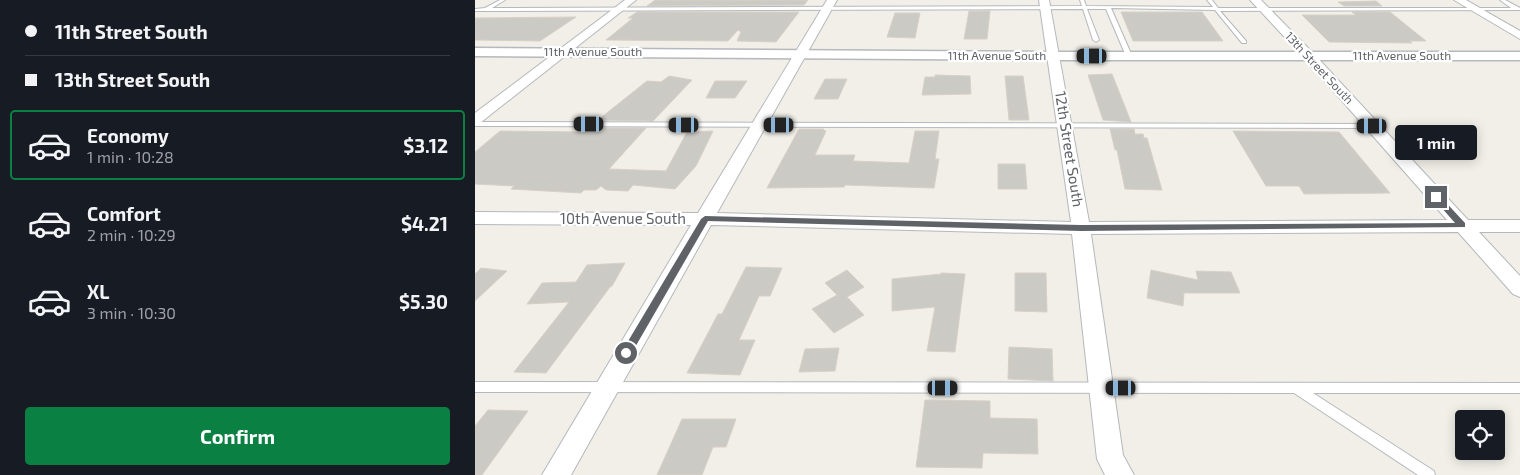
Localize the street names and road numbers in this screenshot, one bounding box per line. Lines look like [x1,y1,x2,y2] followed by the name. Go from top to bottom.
[1283,28,1357,106] street label: 13th Street South
[544,44,642,58] street label: 11th Avenue South
[948,48,1046,62] street label: 11th Avenue South
[1353,48,1451,62] street label: 11th Avenue South
[1052,90,1088,208] street label: 12th Street South
[560,209,686,227] street label: 10th Avenue South

